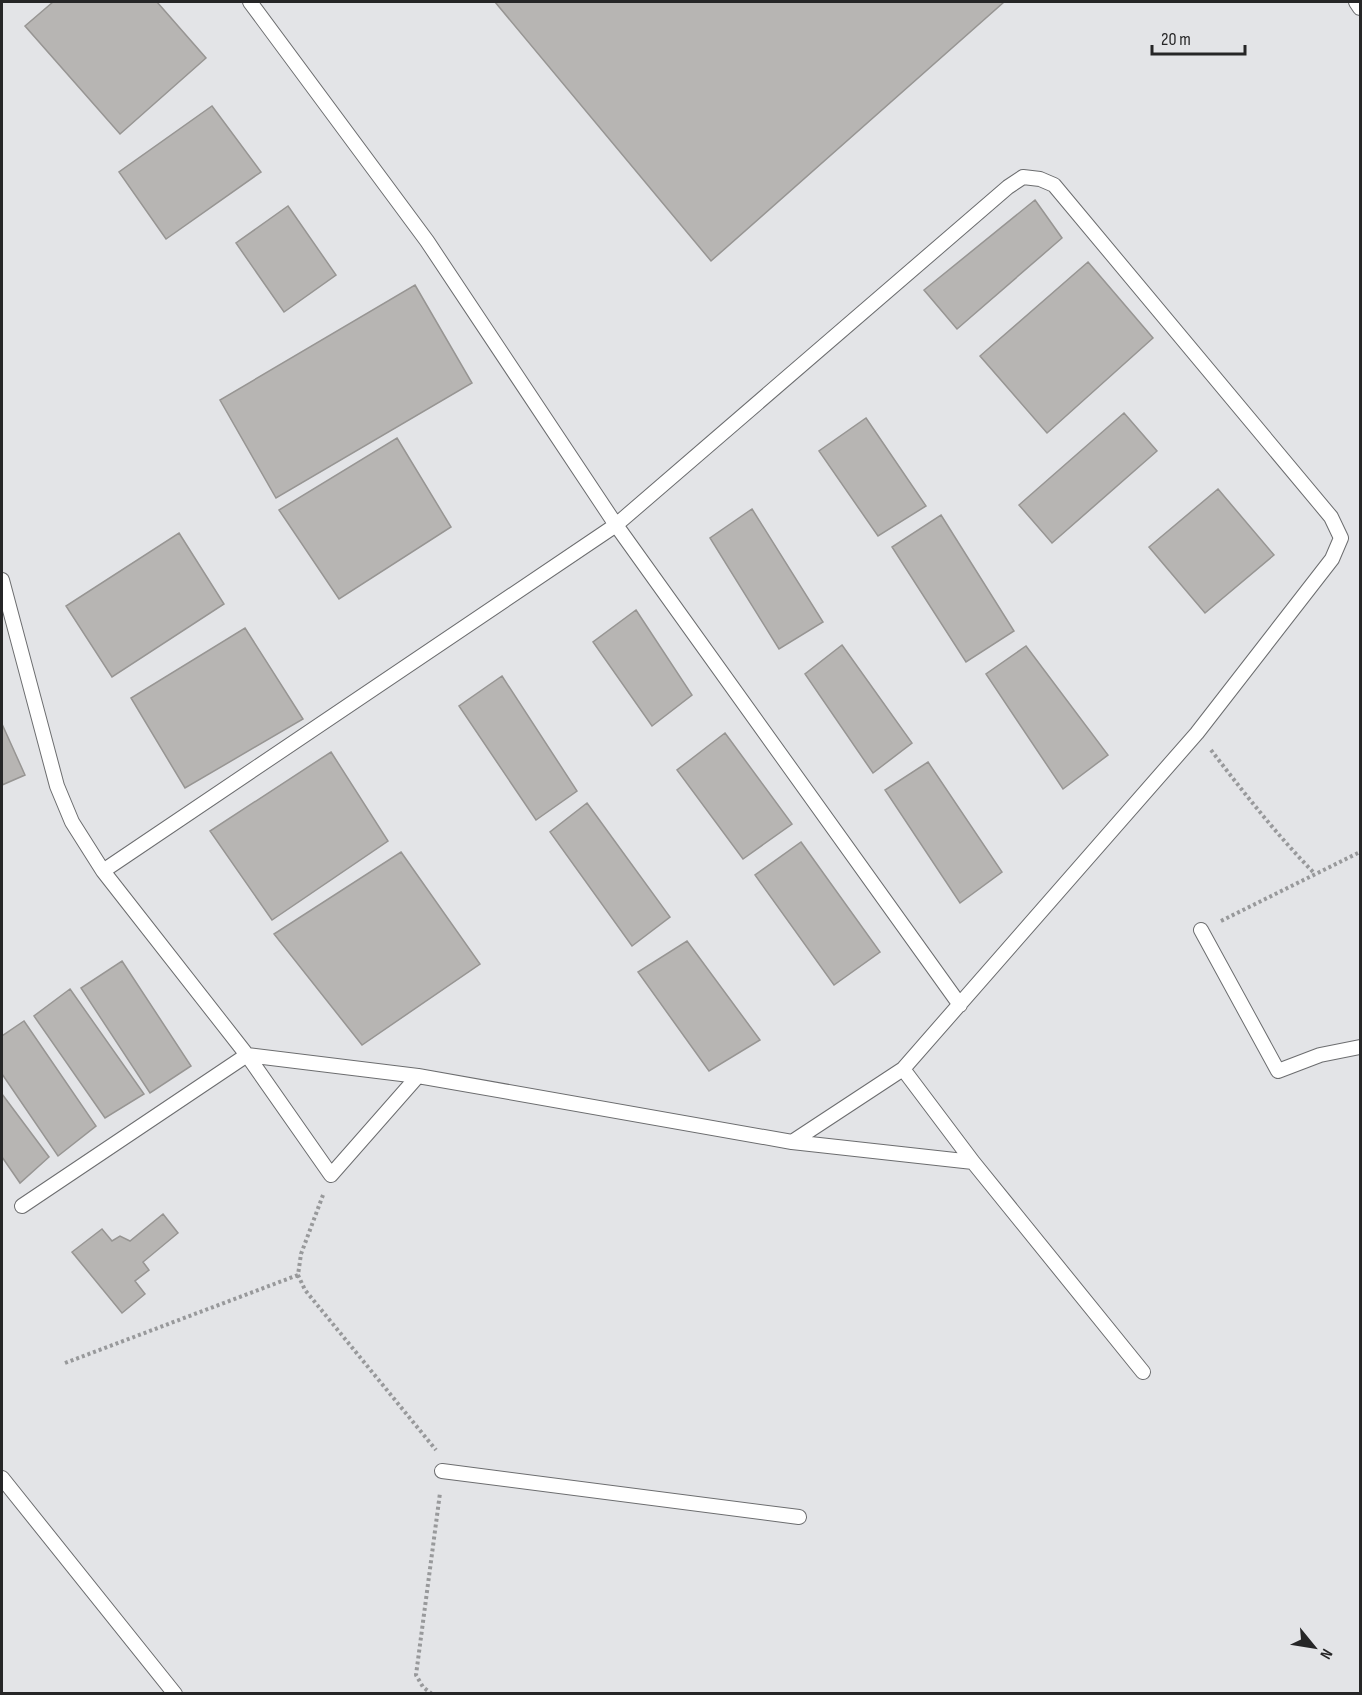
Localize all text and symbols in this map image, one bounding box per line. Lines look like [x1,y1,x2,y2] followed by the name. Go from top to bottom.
[1152,18,1245,56] scale bar
[1161,29,1191,50] text: 20 m
[1284,1617,1344,1677] north arrow
[1315,1645,1336,1662] text: N

